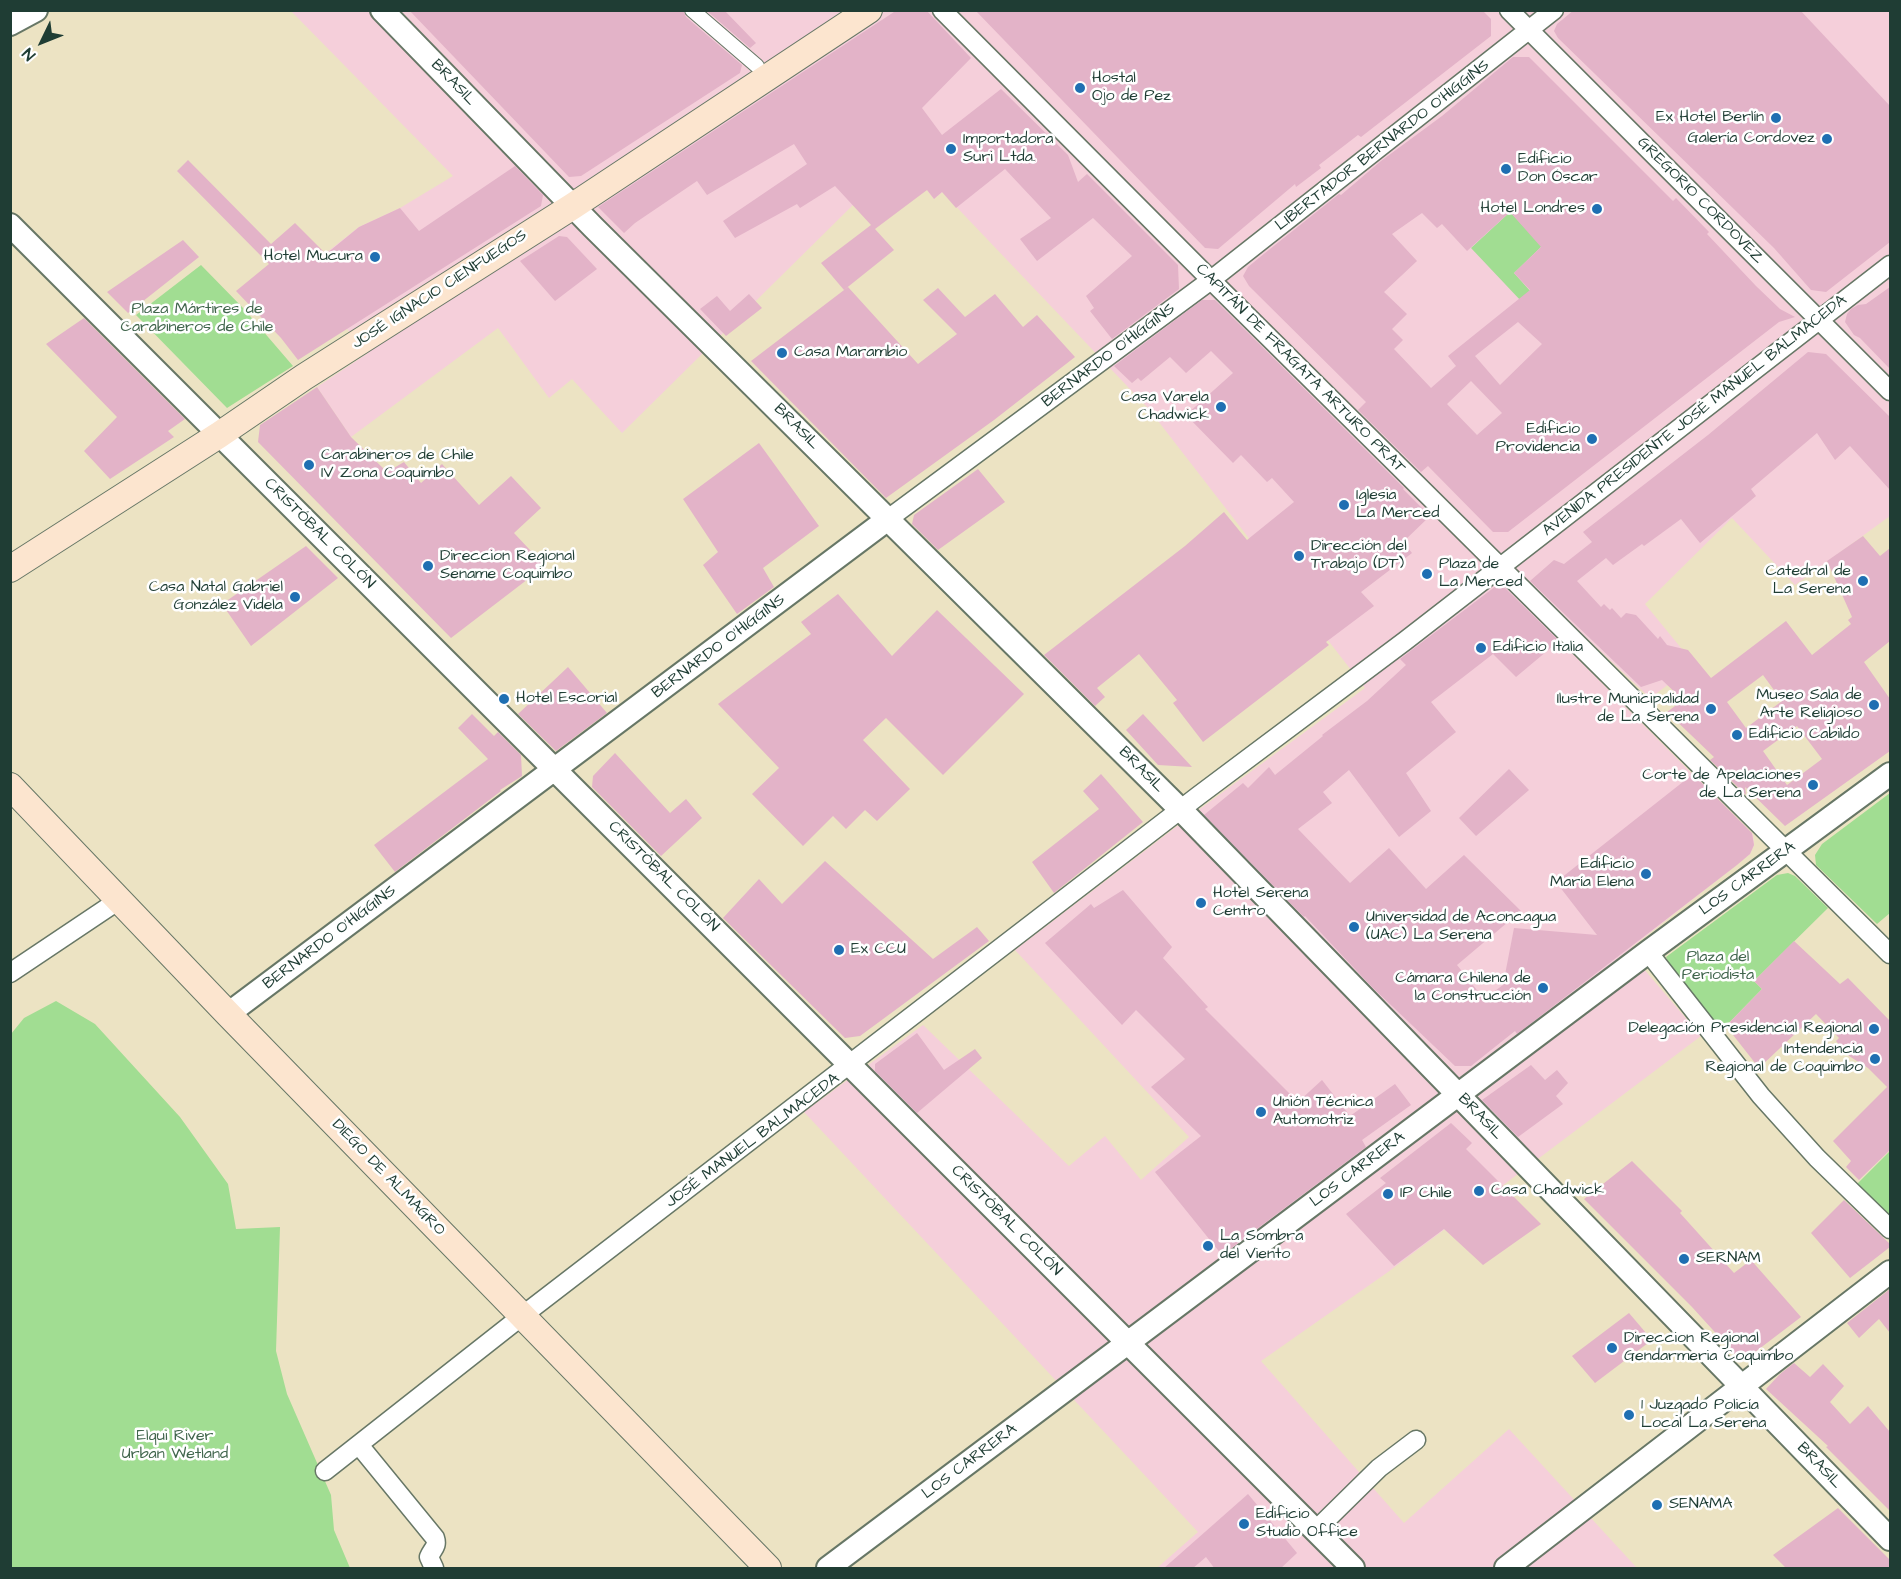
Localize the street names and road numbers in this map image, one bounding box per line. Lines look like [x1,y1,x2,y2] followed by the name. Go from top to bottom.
[426,56,480,110] street label: BRASIL
[1272,56,1494,236] street label: LIBERTADOR BERNARDO O'HIGGINS
[1633,134,1767,268] street label: GREGORIO CORDOVEZ
[349,226,531,354] street label: JOSÉ IGNACIO CIENFUEGOS
[1191,260,1409,478] street label: CAPITÁN DE FRAGATA ARTURO PRAT
[1539,291,1851,541] street label: AVENIDA PRESIDENTE JOSÉ MANUEL BALMACEDA
[1039,300,1179,412] street label: BERNARDO O'HIGGINS
[769,400,823,454] street label: BRASIL
[259,474,379,594] street label: CRISTÓBAL COLÓN
[649,591,789,703] street label: BERNARDO O'HIGGINS
[1114,743,1168,797] street label: BRASIL
[603,817,723,937] street label: CRISTÓBAL COLÓN
[1696,838,1800,920] street label: LOS CARRERA
[260,882,400,994] street label: BERNARDO O'HIGGINS
[662,1069,844,1213] street label: JOSÉ MANUEL BALMACEDA
[1453,1090,1507,1144] street label: BRASIL
[327,1116,449,1240] street label: DIEGO DE ALMAGRO
[1307,1128,1409,1212] street label: LOS CARRERA
[946,1161,1066,1281] street label: CRISTÓBAL COLÓN
[919,1420,1021,1504] street label: LOS CARRERA
[1792,1439,1846,1493] street label: BRASIL

